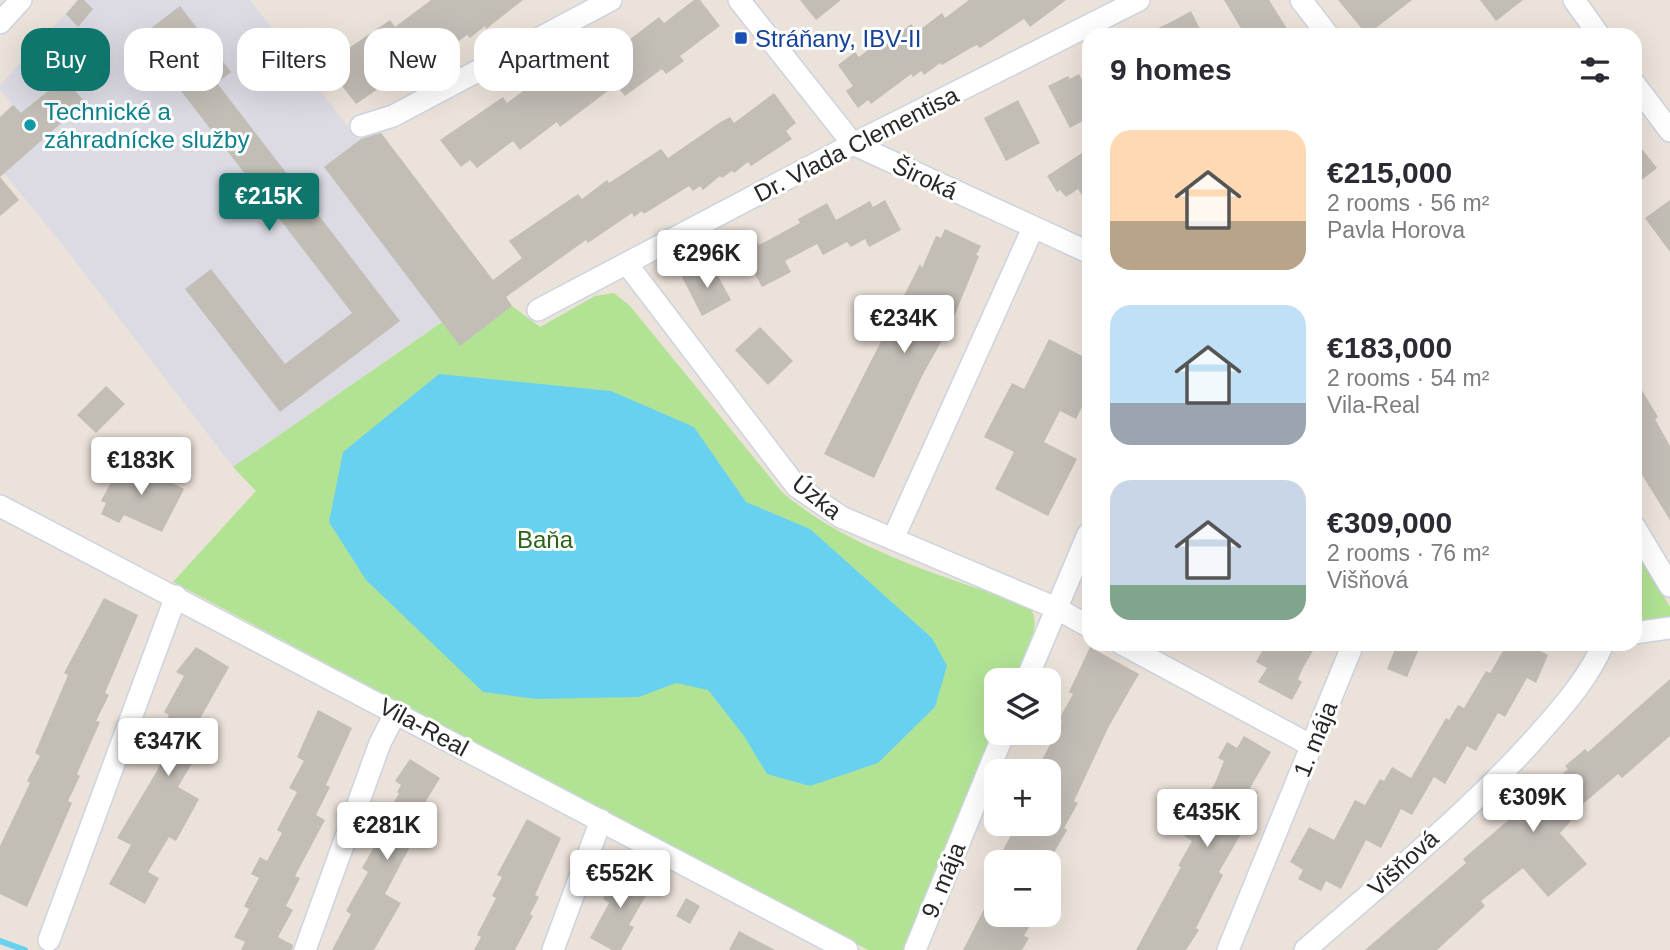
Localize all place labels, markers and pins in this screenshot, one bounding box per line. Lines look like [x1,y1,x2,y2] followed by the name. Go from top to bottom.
[755,25,921,52] place label: Stráňany, IBV-II
[733,30,749,46] marker: Stráňany, IBV-II
[44,98,249,153] place label: Technické a záhradnícke služby
[22,117,38,133] marker: Technické a záhradnícke služby
[220,174,318,233] pin: €215K
[658,230,756,290] pin: €296K
[855,296,953,355] pin: €234K
[92,438,190,497] pin: €183K
[119,718,217,778] pin: €347K
[1484,774,1582,834] pin: €309K
[1158,790,1256,849] pin: €435K
[338,802,436,862] pin: €281K
[571,850,669,910] pin: €552K

